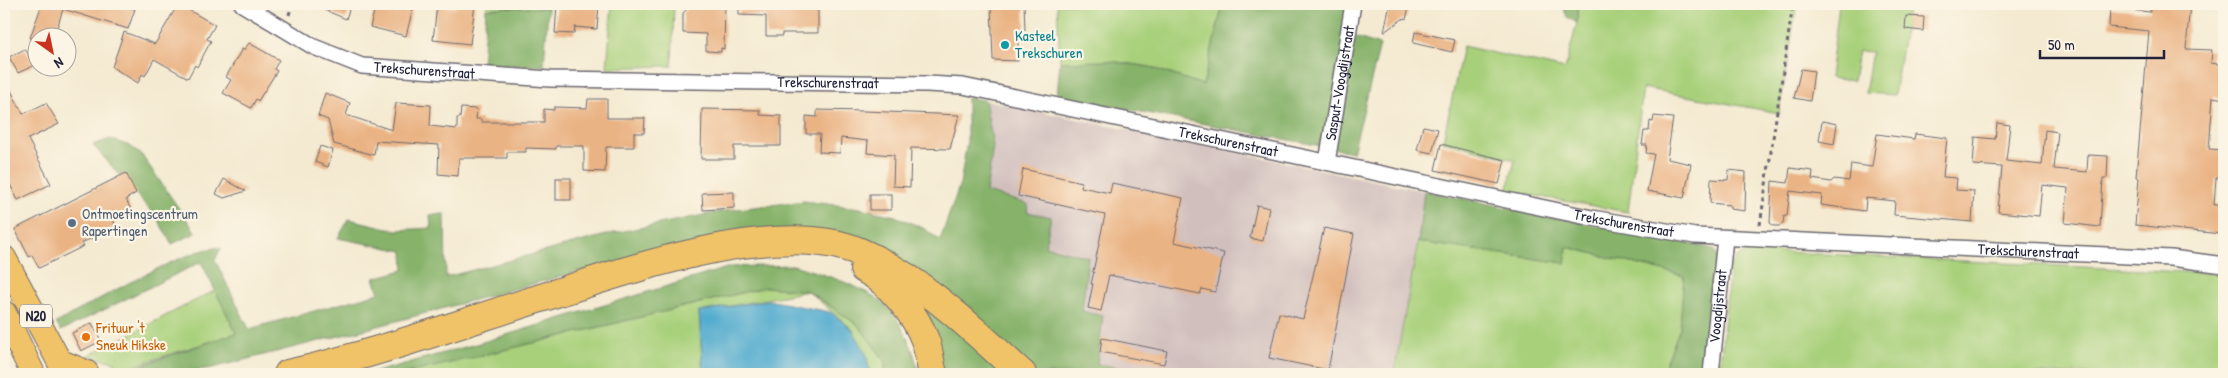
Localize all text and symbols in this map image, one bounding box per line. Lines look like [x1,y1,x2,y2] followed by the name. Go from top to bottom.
[1320,23,1359,142] street label: Sasput-Voogdijstraat
[1015,25,1083,63] place label: Kasteel Trekschuren
[28,28,78,78] north arrow
[2040,28,2164,60] scale bar
[2048,34,2075,55] text: 50 m
[999,39,1011,51] marker: Kasteel Trekschuren
[51,53,68,74] text: N
[373,56,476,84] street label: Trekschurenstraat
[777,71,880,93] street label: Trekschurenstraat
[1177,120,1281,162] street label: Trekschurenstraat
[82,203,198,241] place label: Ontmoetingscentrum Rapertingen
[1572,203,1676,242] street label: Trekschurenstraat
[66,217,78,229] marker: Ontmoetingscentrum Rapertingen
[1977,238,2080,264] street label: Trekschurenstraat
[1703,268,1732,344] street label: Voogdijstraat
[20,304,52,328] road number: N20
[95,317,166,355] place label: Frituur 't Sneuk Hikske
[80,331,92,343] marker: Frituur 't Sneuk Hikske

